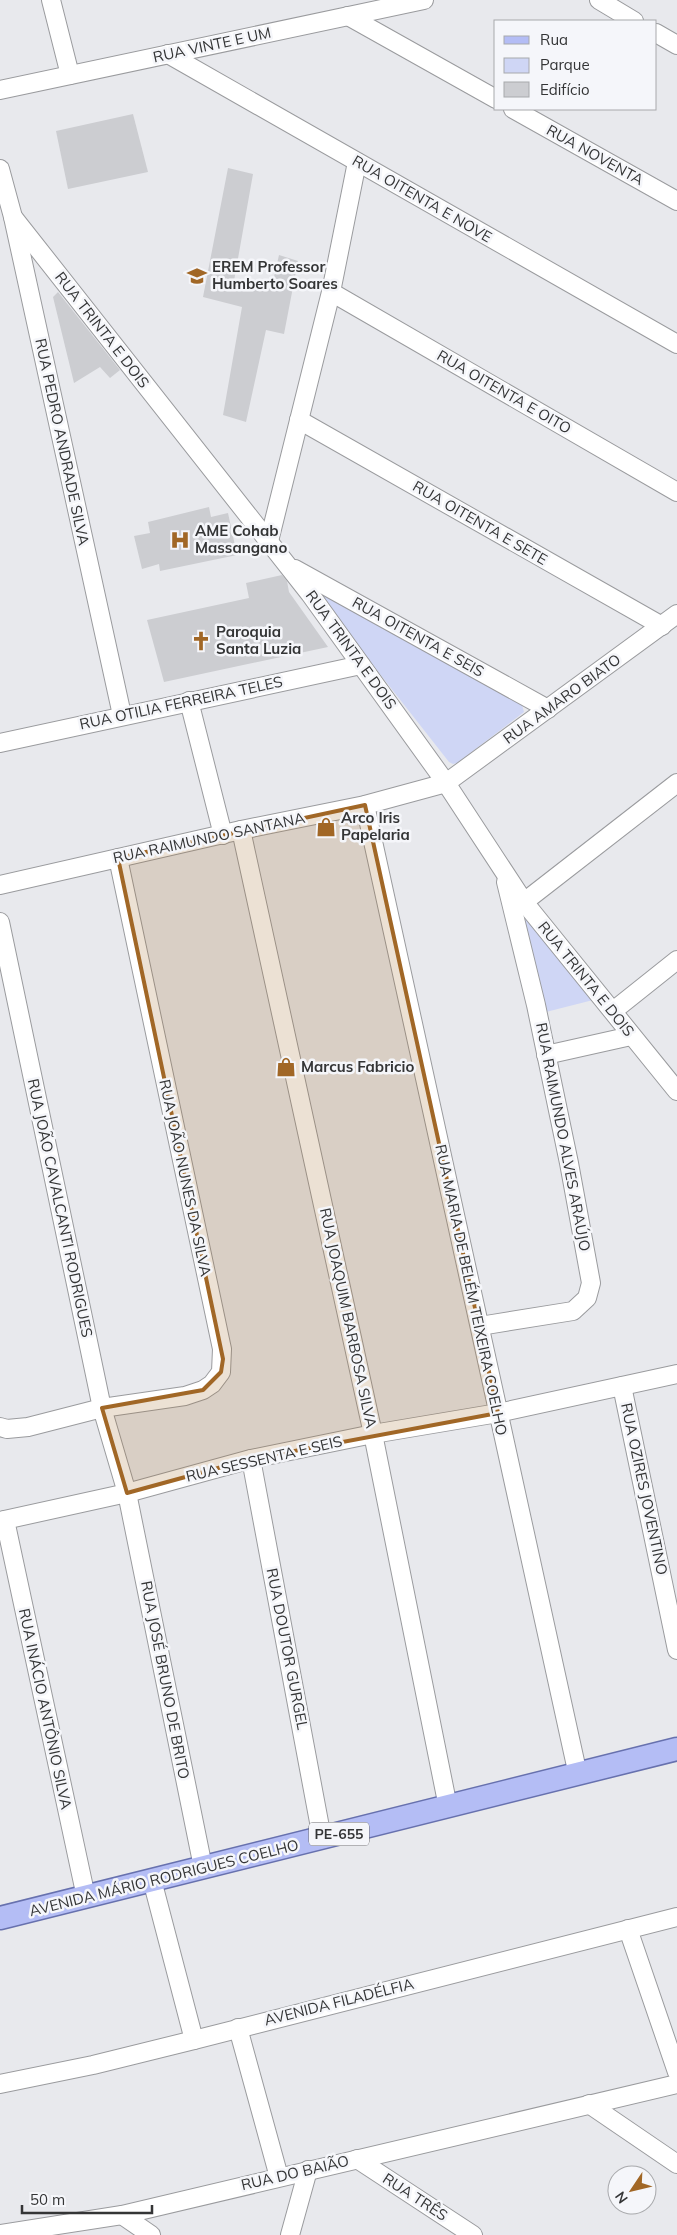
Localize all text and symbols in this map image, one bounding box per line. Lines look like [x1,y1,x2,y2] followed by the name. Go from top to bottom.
[494,20,657,110] legend
[151,23,273,66] street label: RUA VINTE E UM
[540,30,568,49] text: Rua
[540,55,590,74] text: Parque
[540,80,590,99] text: Edifício
[543,120,647,189] street label: RUA NOVENTA
[349,151,496,246] street label: RUA OITENTA E NOVE
[212,257,338,293] place label: EREM Professor Humberto Soares
[186,265,208,287] school or university icon: EREM Professor Humberto Soares
[51,268,154,392] street label: RUA TRINTA E DOIS
[31,337,94,547] street label: RUA PEDRO ANDRADE SILVA
[434,345,575,438] street label: RUA OITENTA E OITO
[410,476,551,569] street label: RUA OITENTA E SETE
[195,521,287,557] place label: AME Cohab Massangano
[169,529,191,551] hospital icon: AME Cohab Massangano
[302,587,401,713] street label: RUA TRINTA E DOIS
[349,592,487,681] street label: RUA OITENTA E SEIS
[216,622,301,658] place label: Paroquia Santa Luzia
[190,630,212,652] church icon: Paroquia Santa Luzia
[499,650,624,748] street label: RUA AMARO BIATO
[78,672,284,733] street label: RUA OTILIA FERREIRA TELES
[111,808,307,867] street label: RUA RAIMUNDO SANTANA
[341,808,410,844] place label: Arco Iris Papelaria
[315,816,337,838] shop icon: Arco Iris Papelaria
[534,917,639,1040] street label: RUA TRINTA E DOIS
[532,1021,595,1253] street label: RUA RAIMUNDO ALVES ARAÚJO
[275,1056,297,1078] shop icon: Marcus Fabricio
[301,1057,414,1076] place label: Marcus Fabricio
[24,1077,97,1339] street label: RUA JOÃO CAVALCANTI RODRIGUES
[155,1078,216,1278] street label: RUA JOÃO NUNES DA SILVA
[431,1143,512,1437] street label: RUA MARIA DE BELÉM TEIXEIRA COELHO
[316,1206,381,1430] street label: RUA JOAQUIM BARBOSA SILVA
[617,1401,672,1577] street label: RUA OZIRES JOVENTINO
[184,1431,344,1486] street label: RUA SESSENTA E SEIS
[262,1566,312,1731] street label: RUA DOUTOR GURGEL
[137,1579,194,1781] street label: RUA JOSÉ BRUNO DE BRITO
[15,1607,76,1811] street label: RUA INÁCIO ANTÔNIO SILVA
[309,1822,369,1846] road number: PE-655
[27,1835,301,1920] street label: AVENIDA MÁRIO RODRIGUES COELHO
[262,1974,416,2029] street label: AVENIDA FILADÉLFIA
[239,2151,351,2194] street label: RUA DO BAIÃO
[607,2165,657,2215] north arrow
[379,2169,451,2225] street label: RUA TRÊS
[22,2182,152,2214] scale bar
[611,2188,632,2207] text: N
[30,2190,65,2209] text: 50 m

